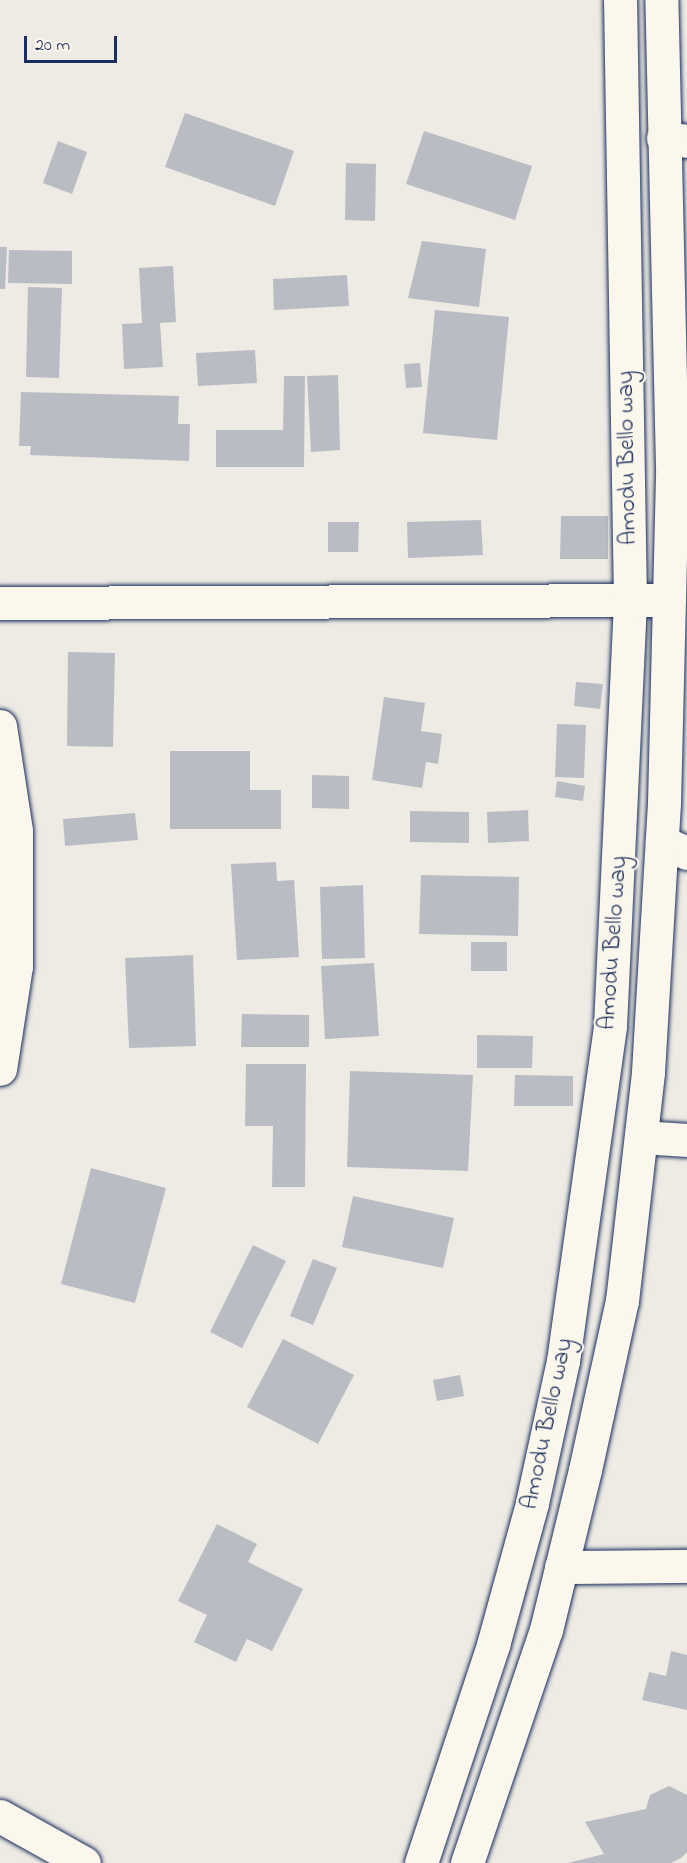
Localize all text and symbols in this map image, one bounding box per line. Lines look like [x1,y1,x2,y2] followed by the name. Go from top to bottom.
[27,24,120,62] scale bar
[35,33,70,59] text: 20 m
[612,370,644,546] street label: Amodu Bello way
[594,855,634,1031] street label: Amodu Bello way
[516,1336,580,1512] street label: Amodu Bello way

